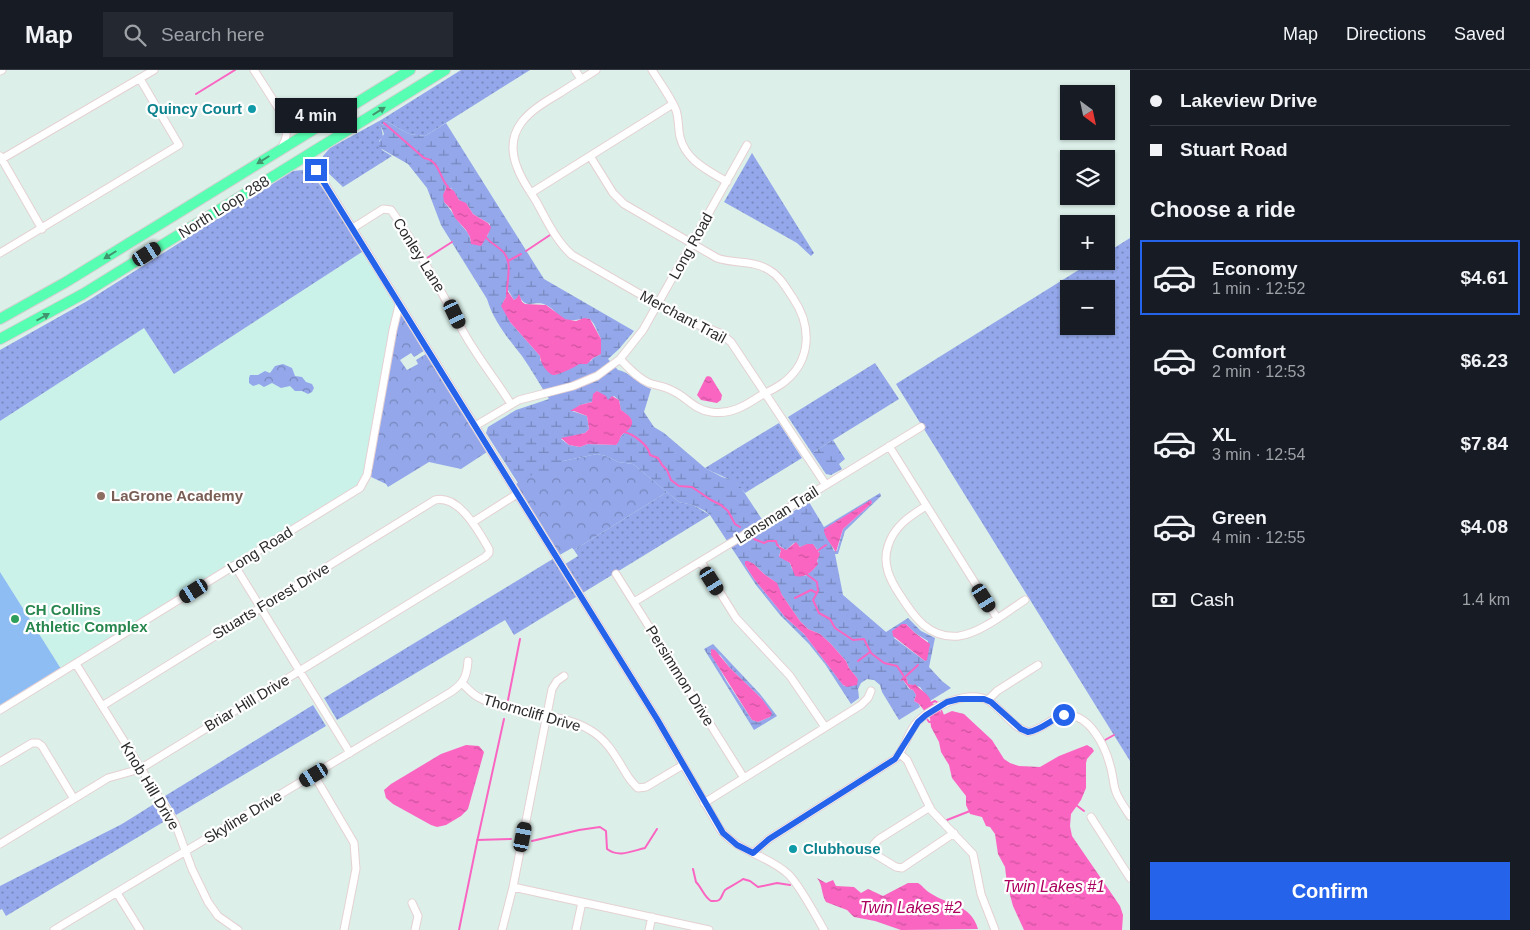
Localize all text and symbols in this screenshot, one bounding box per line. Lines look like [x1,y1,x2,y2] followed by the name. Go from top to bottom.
[103,12,453,57] search box
[25,21,73,48] text: Map
[121,21,149,49] icon: search
[161,24,265,45] text: Search here
[1283,24,1318,44] text: Map
[1346,24,1426,44] text: Directions
[1454,24,1505,44] text: Saved
[1060,85,1115,140] north arrow
[1060,85,1115,335] map controls
[1180,90,1317,111] text: Lakeview Drive
[275,98,357,132] callout: 4 min
[147,100,242,117] place label: Quincy Court
[246,103,258,115] marker: Quincy Court
[295,107,337,124] text: 4 min
[372,107,385,116] one-way arrow
[1180,139,1288,160] text: Stuart Road
[1060,150,1115,205] button: layers
[257,156,270,165] one-way arrow
[305,159,327,181] route end
[175,172,272,241] street label: North Loop 288
[1150,197,1295,222] text: Choose a ride
[665,210,716,282] street label: Long Road
[390,215,449,295] street label: Conley Lane
[1060,215,1115,270] button: +
[130,240,163,268] car
[104,251,117,260] one-way arrow
[1152,255,1197,300] icon: car
[1212,258,1298,279] text: Economy
[1460,267,1508,288] text: $4.61
[1060,280,1115,335] button: −
[1212,280,1305,297] text: 1 min · 12:52
[637,287,729,346] street label: Merchant Trail
[441,297,468,331] car
[36,312,50,321] one-way arrow
[1152,338,1197,383] icon: car
[1212,341,1286,362] text: Comfort
[1460,350,1508,371] text: $6.23
[1212,363,1305,380] text: 2 min · 12:53
[1152,421,1197,466] icon: car
[1212,424,1236,445] text: XL
[1460,433,1508,454] text: $7.84
[1212,446,1305,463] text: 3 min · 12:54
[732,482,821,547] street label: Lansman Trail
[111,487,244,504] place label: LaGrone Academy
[95,490,107,502] marker: LaGrone Academy
[1152,504,1197,549] icon: car
[1212,507,1267,528] text: Green
[1460,516,1508,537] text: $4.08
[224,523,295,576] street label: Long Road
[1212,529,1305,546] text: 4 min · 12:55
[209,559,332,642] street label: Stuarts Forest Drive
[697,564,726,598] car
[177,577,210,605] car
[969,581,998,615] car
[1150,586,1178,614] icon: cash
[1190,589,1234,610] text: Cash
[1462,591,1510,608] text: 1.4 km
[25,601,148,635] place label: CH Collins Athletic Complex
[9,613,21,625] marker: CH Collins Athletic Complex
[643,622,718,729] street label: Persimmon Drive
[201,671,292,735] street label: Briar Hill Drive
[481,690,583,735] street label: Thorncliff Drive
[1053,704,1075,726] route start
[118,739,183,833] street label: Knob Hill Drive
[297,761,330,789] car
[201,787,285,846] street label: Skyline Drive
[512,821,533,853] car
[803,840,881,857] place label: Clubhouse
[787,843,799,855] marker: Clubhouse
[1150,862,1510,920] button: Confirm
[1003,878,1105,895] water label: Twin Lakes #1
[860,899,962,916] water label: Twin Lakes #2

